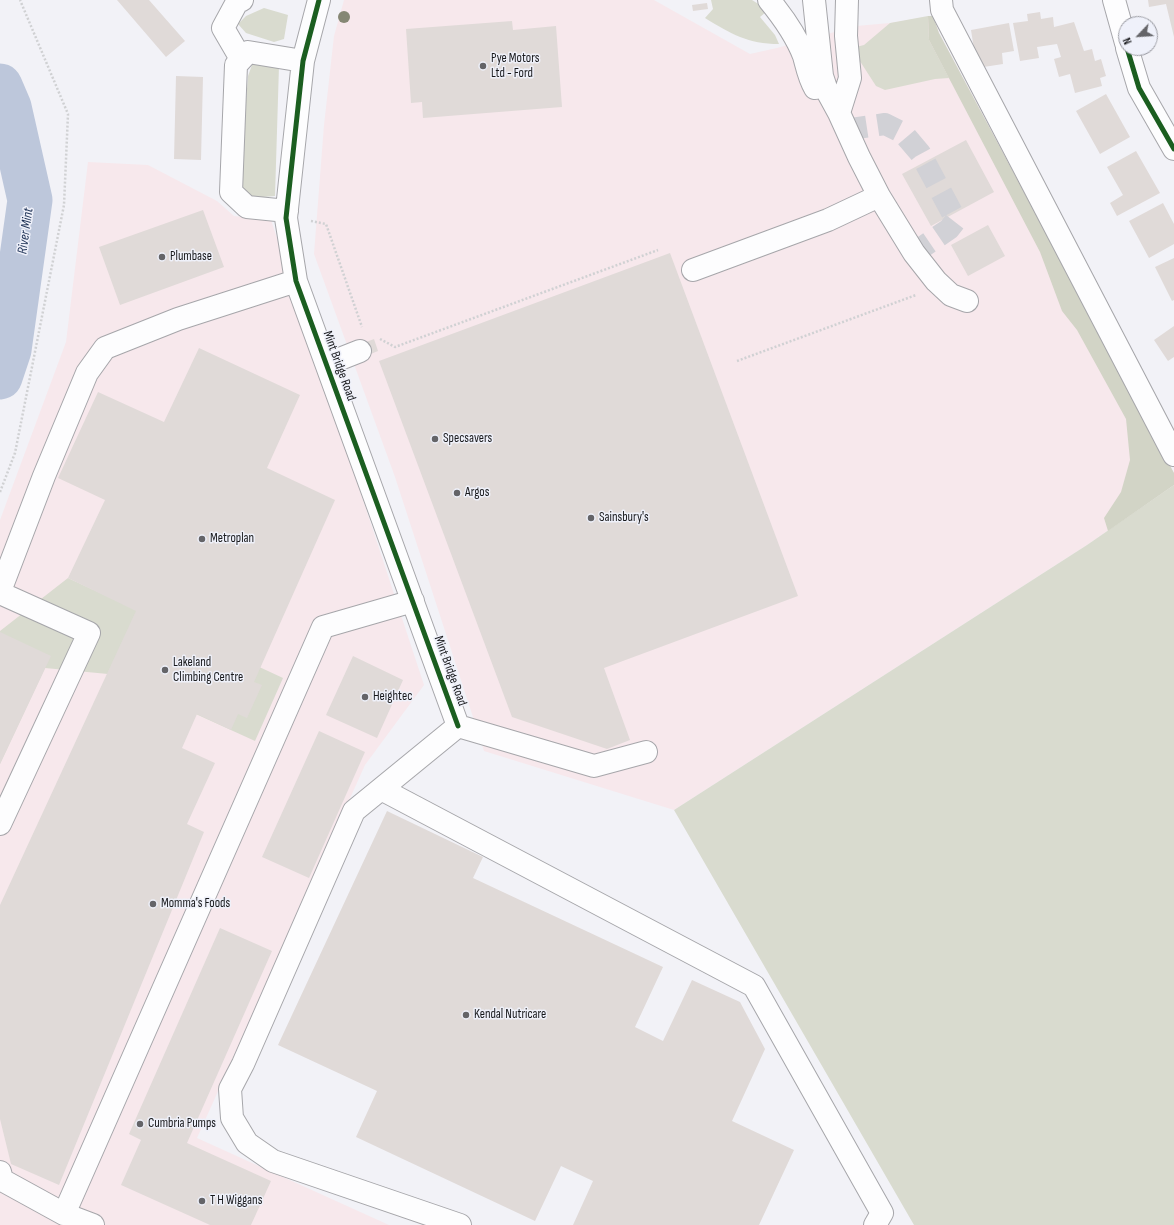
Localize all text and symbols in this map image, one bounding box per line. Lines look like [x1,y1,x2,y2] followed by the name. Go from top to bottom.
[1118,16,1158,56] north arrow
[1120,35,1135,46] text: N
[491,51,539,82] place label: Pye Motors Ltd - Ford
[478,61,488,71] marker: Pye Motors Ltd - Ford
[14,207,38,255] water label: River Mint
[170,249,212,265] place label: Plumbase
[157,252,167,262] marker: Plumbase
[319,329,359,403] street label: Mint Bridge Road
[443,431,492,447] place label: Specsavers
[430,434,440,444] marker: Specsavers
[465,485,489,501] place label: Argos
[452,488,462,498] marker: Argos
[599,510,649,526] place label: Sainsbury's
[586,513,596,523] marker: Sainsbury's
[210,531,254,547] place label: Metroplan
[197,534,207,544] marker: Metroplan
[430,634,470,708] street label: Mint Bridge Road
[173,655,243,686] place label: Lakeland Climbing Centre
[160,665,170,675] marker: Lakeland Climbing Centre
[373,689,412,705] place label: Heightec
[360,692,370,702] marker: Heightec
[161,896,230,912] place label: Momma's Foods
[148,899,158,909] marker: Momma's Foods
[474,1007,546,1023] place label: Kendal Nutricare
[461,1010,471,1020] marker: Kendal Nutricare
[148,1116,216,1132] place label: Cumbria Pumps
[135,1119,145,1129] marker: Cumbria Pumps
[210,1193,262,1209] place label: T H Wiggans
[197,1196,207,1206] marker: T H Wiggans

